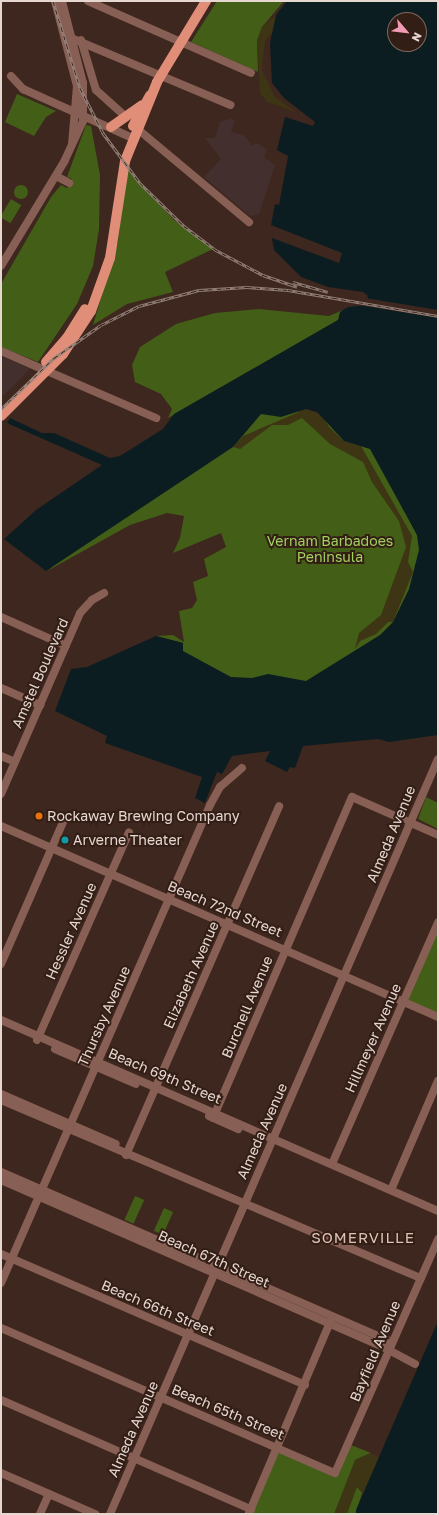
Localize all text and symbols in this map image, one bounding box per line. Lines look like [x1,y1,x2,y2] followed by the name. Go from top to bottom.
[387,12,427,52] north arrow
[409,31,425,44] text: N
[267,533,393,566] park label: Vernam Barbadoes Peninsula
[8,615,72,731] street label: Amstel Boulevard
[363,783,419,885] street label: Almeda Avenue
[47,808,239,824] place label: Rockaway Brewing Company
[34,811,44,821] marker: Rockaway Brewing Company
[73,832,182,848] place label: Arverne Theater
[60,835,70,845] marker: Arverne Theater
[165,877,285,941] street label: Beach 72nd Street
[42,880,100,982] street label: Hessler Avenue
[160,919,222,1031] street label: Elizabeth Avenue
[218,953,276,1061] street label: Burchell Avenue
[74,963,134,1069] street label: Thursby Avenue
[341,981,405,1095] street label: Hillmeyer Avenue
[106,1045,224,1107] street label: Beach 69th Street
[233,1080,291,1182] street label: Almeda Avenue
[156,1227,272,1291] street label: Beach 67th Street
[311,1229,415,1247] district label: SOMERVILLE
[99,1277,217,1339] street label: Beach 66th Street
[346,1298,404,1404] street label: Bayfield Avenue
[104,1378,162,1480] street label: Almeda Avenue
[169,1381,287,1443] street label: Beach 65th Street

